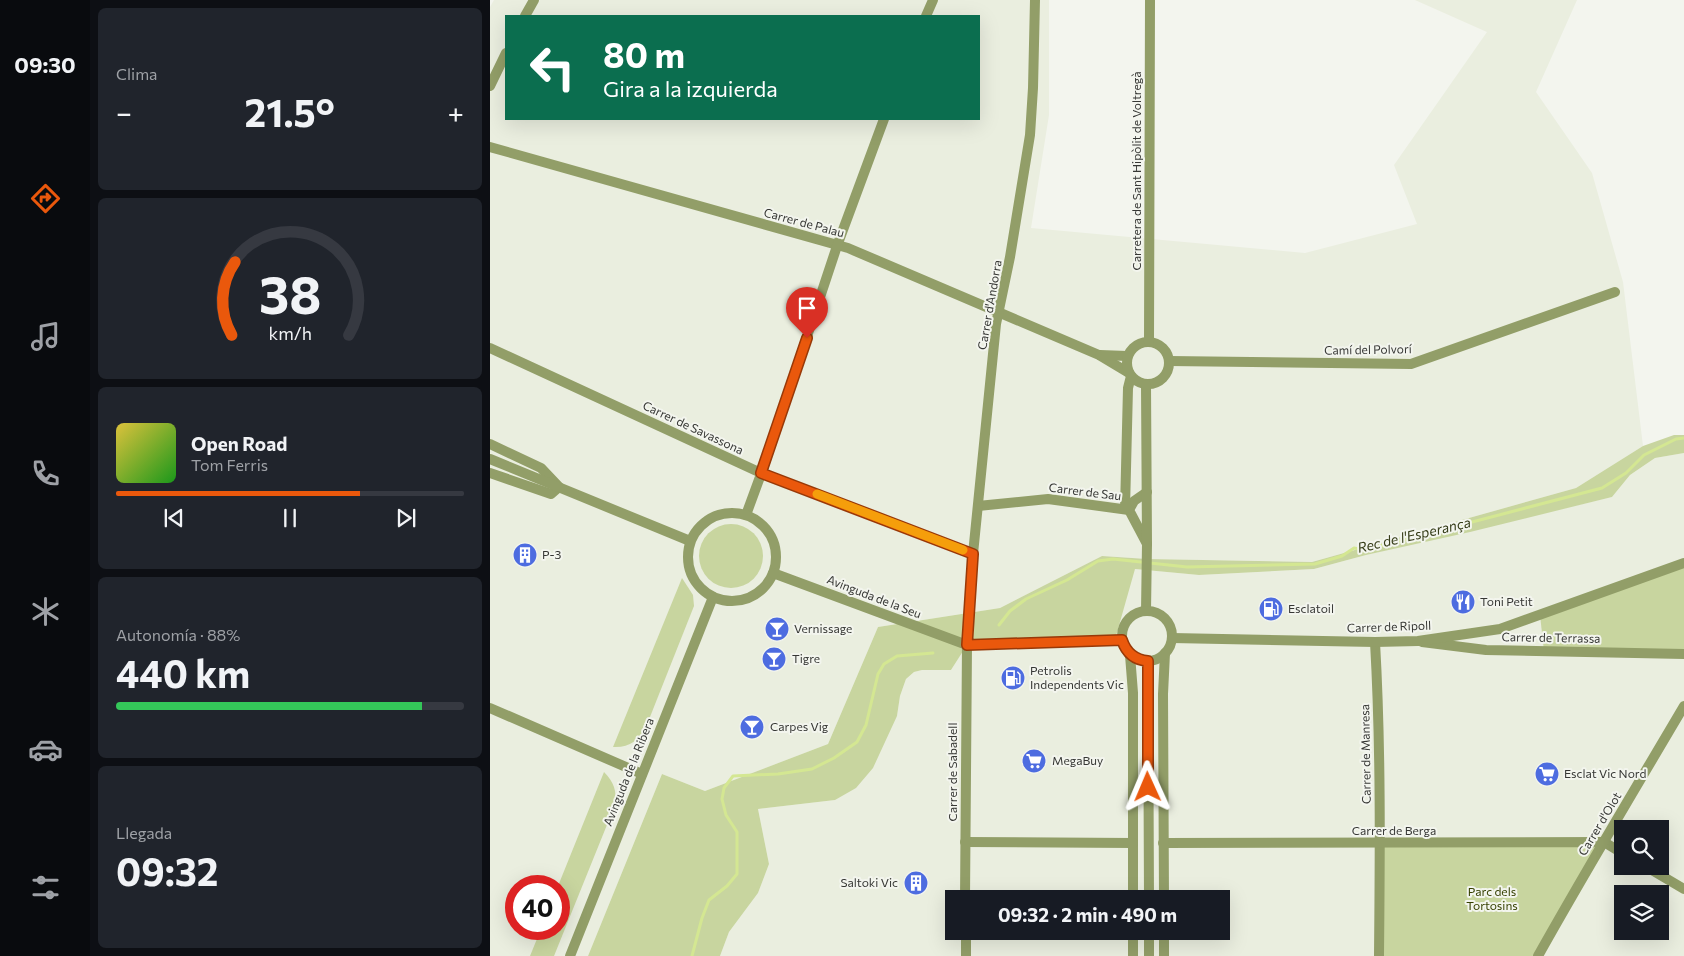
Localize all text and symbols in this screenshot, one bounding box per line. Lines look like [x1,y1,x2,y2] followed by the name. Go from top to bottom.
[603,32,685,75] text: 80 m
[520,35,585,100] icon: left
[14,51,76,78] text: 09:30
[116,64,157,83] text: Clima
[1129,72,1143,270] street label: Carretera de Sant Hipòlit de Voltregà
[603,75,778,102] text: Gira a la izquierda
[245,88,335,135] text: 21.5°
[116,95,132,129] text: −
[448,95,464,129] text: +
[28,181,63,216] icon: directions
[763,205,846,239] street label: Carrer de Palau
[974,259,1004,351] street label: Carrer d'Andorra
[259,261,321,325] text: 38
[786,287,828,338] pin
[793,294,821,322] icon: arrive
[28,319,63,354] icon: music
[268,322,312,344] text: km/h
[1324,341,1413,357] street label: Camí del Polvorí
[641,398,746,457] street label: Carrer de Savassona
[191,432,287,455] text: Open Road
[191,455,268,474] text: Tom Ferris
[28,456,63,491] icon: phone
[1048,480,1122,502] street label: Carrer de Sau
[160,504,188,532] icon: previous
[276,504,304,532] icon: pause
[392,504,420,532] icon: next
[1356,513,1472,556] water label: Rec de l'Esperança
[512,542,538,568] building icon: P-3
[542,547,562,561] place label: P-3
[825,572,924,621] street label: Avinguda de la Seu
[1450,589,1476,615] restaurant icon: Toni Petit
[28,594,63,629] icon: climate
[1480,594,1533,608] place label: Toni Petit
[1258,596,1284,622] fuel station icon: Esclatoil
[1288,601,1334,615] place label: Esclatoil
[764,616,790,642] bar icon: Vernissage
[1347,618,1431,634] street label: Carrer de Ripoll
[794,621,852,635] place label: Vernissage
[116,625,240,644] text: Autonomía · 88%
[1501,629,1601,645] street label: Carrer de Terrassa
[761,646,787,672] bar icon: Tigre
[116,649,250,696] text: 440 km
[792,651,820,665] place label: Tigre
[1030,663,1124,691] place label: Petrolis Independents Vic
[1000,665,1026,691] fuel station icon: Petrolis Independents Vic
[1357,704,1373,804] street label: Carrer de Manresa
[739,714,765,740] bar icon: Carpes Vig
[600,716,656,828] street label: Avinguda de la Ribera
[770,719,829,733] place label: Carpes Vig
[945,723,959,821] street label: Carrer de Sabadell
[28,732,63,767] icon: car
[1021,748,1047,774] supermarket icon: MegaBuy
[1052,753,1103,767] place label: MegaBuy
[1121,760,1173,812] position arrow
[1534,761,1560,787] supermarket icon: Esclat Vic Nord
[1564,766,1646,780] place label: Esclat Vic Nord
[1575,789,1624,858] street label: Carrer d'Olot
[1614,820,1669,940] map controls
[1614,820,1669,875] button: search
[116,823,172,842] text: Llegada
[1352,823,1436,837] street label: Carrer de Berga
[116,847,218,894] text: 09:32
[28,870,63,905] icon: filters
[903,870,929,896] building icon: Saltoki Vic
[505,875,570,940] speed limit sign: 40
[840,875,898,889] place label: Saltoki Vic
[1466,884,1518,912] park label: Parc dels Tortosins
[1614,885,1669,940] button: layers
[998,903,1177,926] text: 09:32 · 2 min · 490 m

